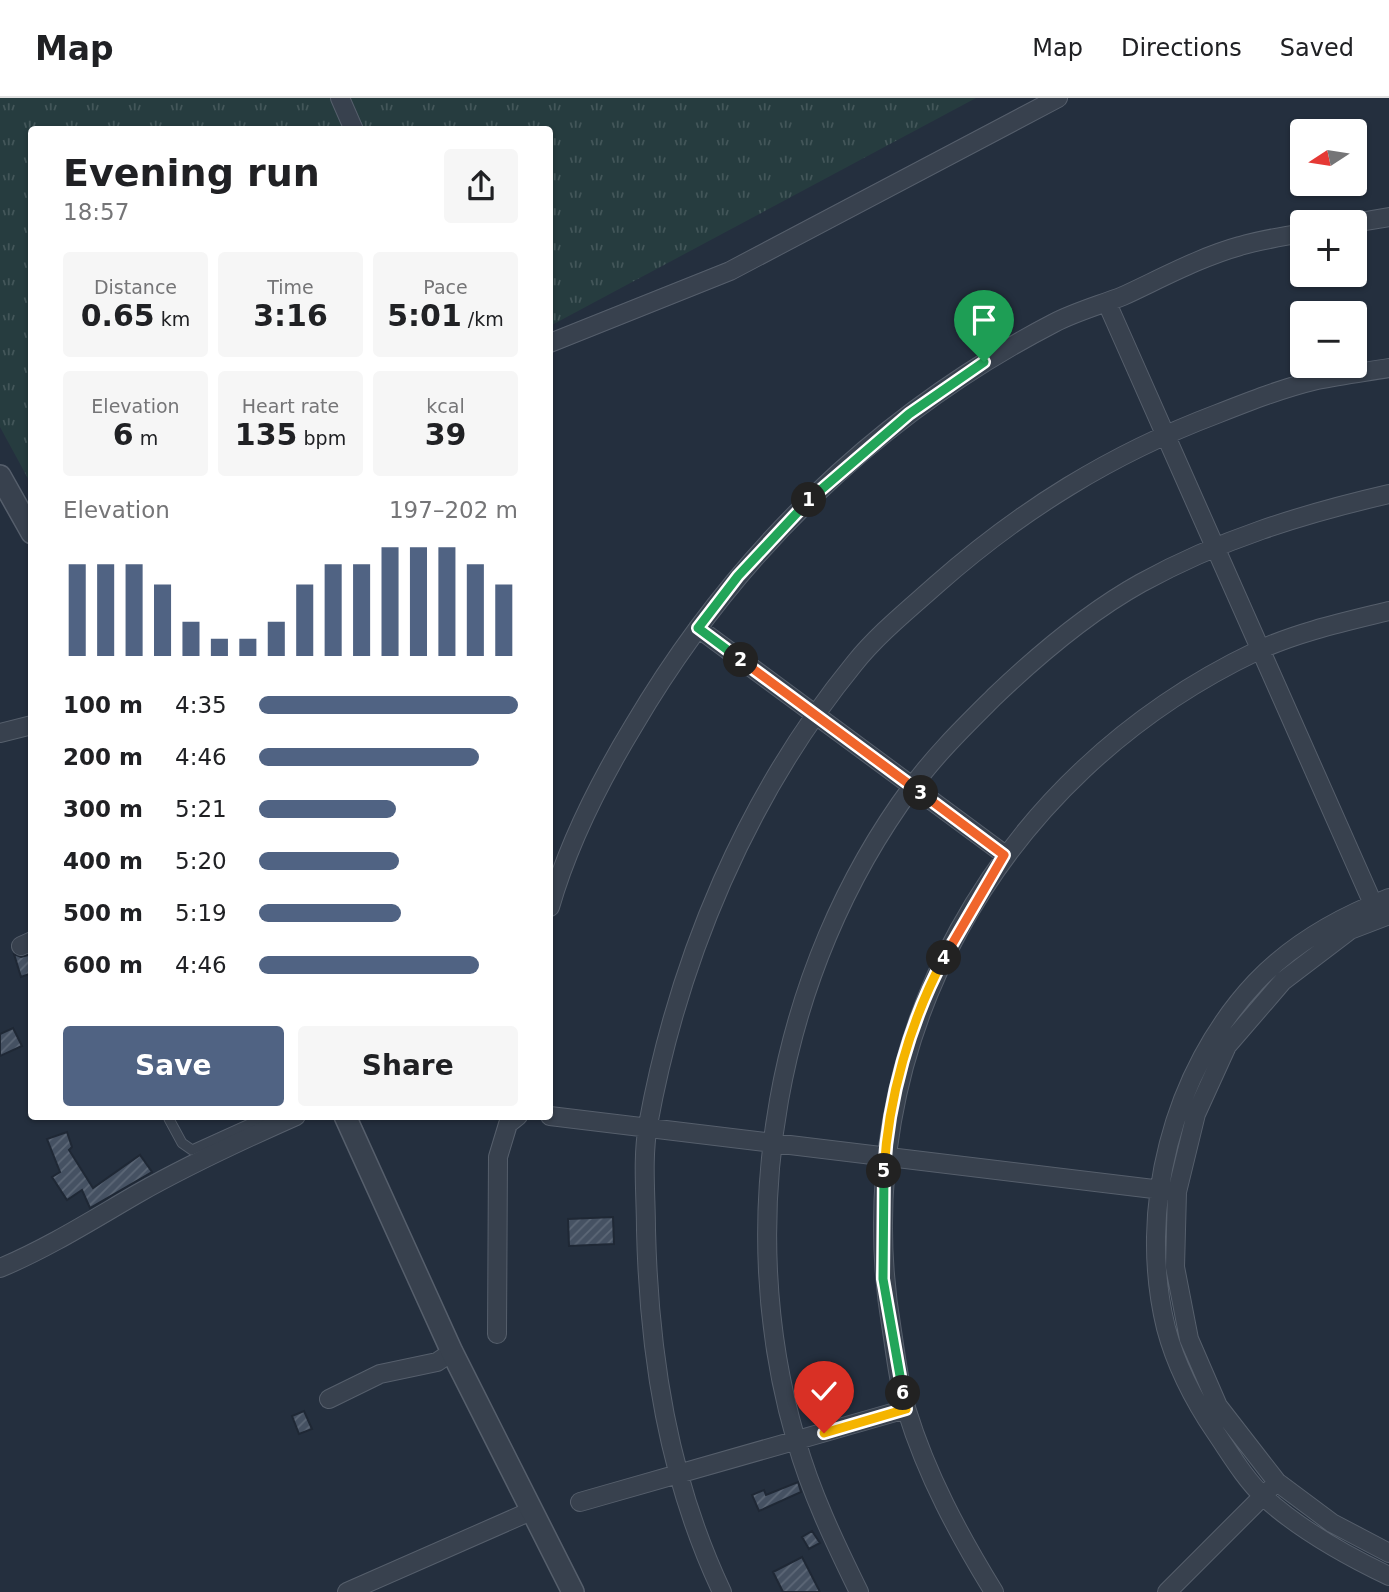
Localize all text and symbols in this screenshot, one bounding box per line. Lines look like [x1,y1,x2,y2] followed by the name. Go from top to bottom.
[35,29,114,68] text: Map
[1032,34,1083,62] text: Map
[1121,34,1242,62] text: Directions
[1280,34,1354,62] text: Saved
[1290,119,1367,196] north arrow
[1290,119,1367,378] map controls
[444,149,518,223] button: share
[63,151,320,195] text: Evening run
[63,199,129,225] text: 18:57
[1290,210,1367,287] button: +
[94,276,177,298] text: Distance
[267,276,314,298] text: Time
[423,276,468,298] text: Pace
[954,290,1014,362] pin
[81,298,155,333] text: 0.65
[253,298,328,333] text: 3:16
[387,298,462,333] text: 5:01
[965,301,1003,339] icon: arrive
[1290,301,1367,378] button: −
[155,308,190,330] text: km
[462,308,504,330] text: /km
[91,395,180,417] text: Elevation
[242,395,339,417] text: Heart rate
[426,395,465,417] text: kcal
[113,417,134,452] text: 6
[235,417,297,452] text: 135
[425,417,466,452] text: 39
[134,427,158,449] text: m
[297,427,346,449] text: bpm
[792,482,826,518] pin: 1
[802,488,815,510] text: 1
[63,497,170,523] text: Elevation
[389,497,518,523] text: 197–202 m
[724,642,758,678] pin: 2
[734,648,747,670] text: 2
[63,692,143,718] text: 100 m
[175,692,227,718] text: 4:35
[63,744,143,770] text: 200 m
[175,744,227,770] text: 4:46
[904,776,939,810] pin: 3
[914,781,927,803] text: 3
[63,796,143,822] text: 300 m
[175,796,227,822] text: 5:21
[63,848,143,874] text: 400 m
[175,848,227,874] text: 5:20
[63,900,143,926] text: 500 m
[175,900,227,926] text: 5:19
[926,940,962,976] pin: 4
[937,946,950,968] text: 4
[63,952,143,978] text: 600 m
[175,952,227,978] text: 4:46
[63,1026,284,1106] button: Save
[298,1026,518,1106] button: Share
[866,1154,902,1188] pin: 5
[877,1159,890,1181] text: 5
[794,1361,854,1433] pin
[805,1372,843,1410] icon: check
[886,1376,920,1410] pin: 6
[896,1381,909,1403] text: 6

